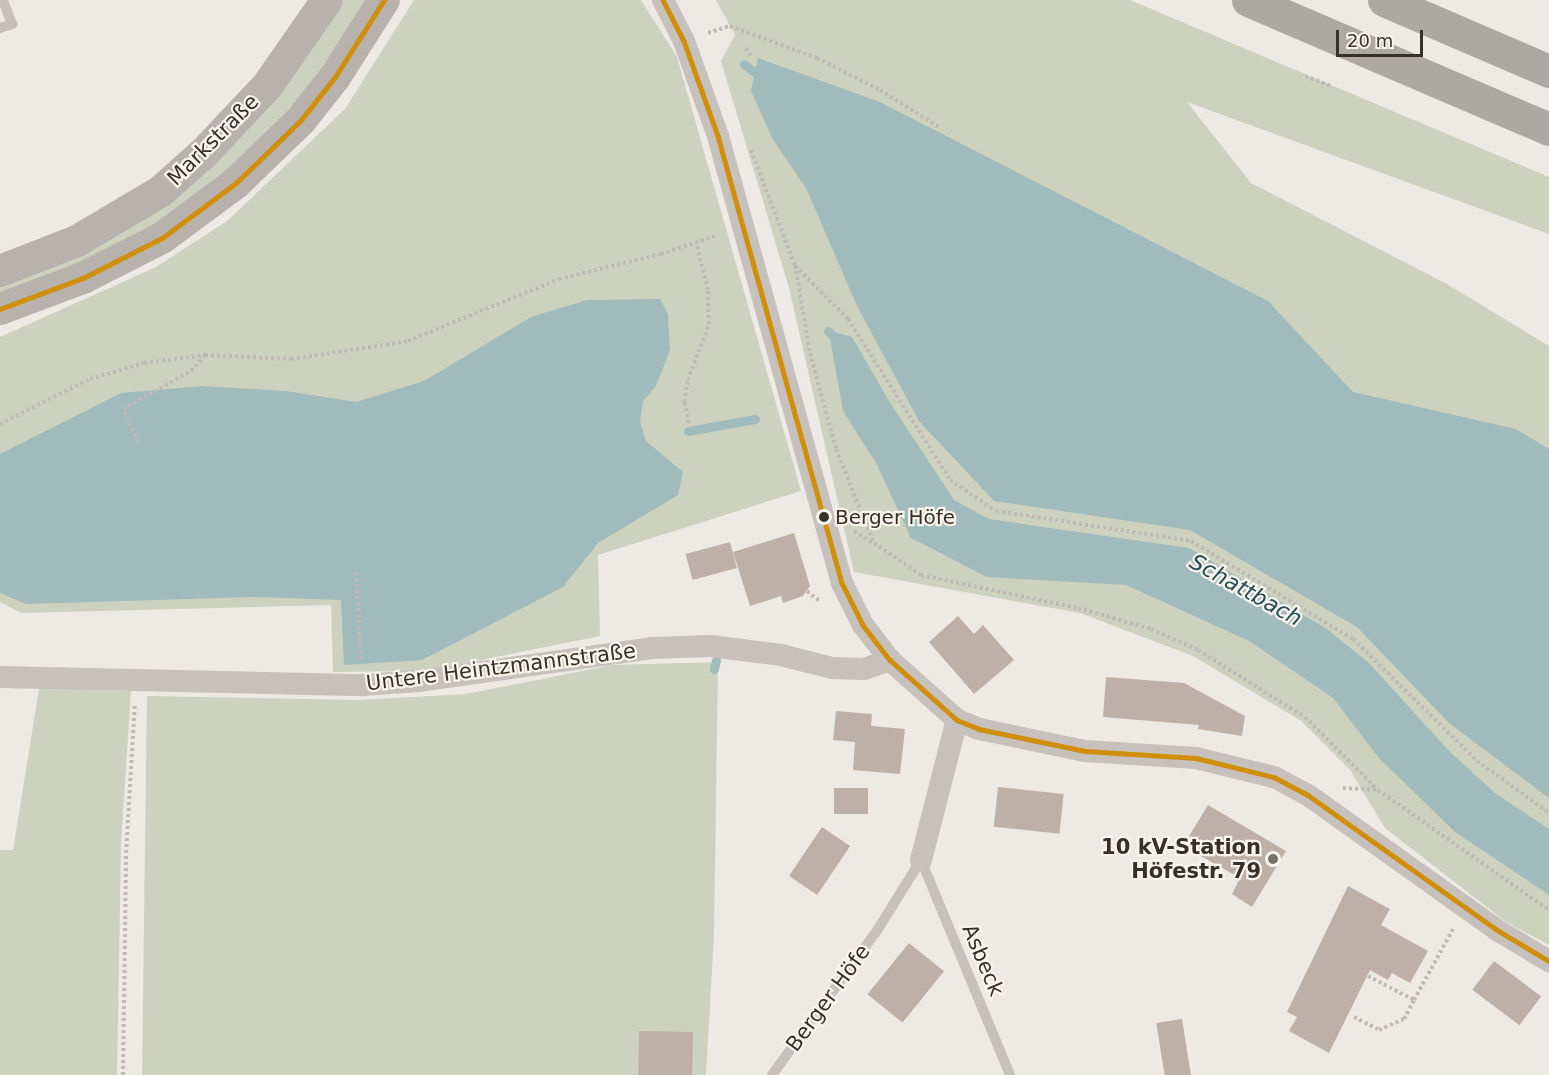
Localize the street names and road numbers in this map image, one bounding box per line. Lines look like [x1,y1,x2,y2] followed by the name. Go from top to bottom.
[162,89,264,191] street label: Markstraße
[365,638,637,696] street label: Untere Heintzmannstraße
[957,920,1009,1000] street label: Asbeck
[781,940,875,1056] street label: Berger Höfe

